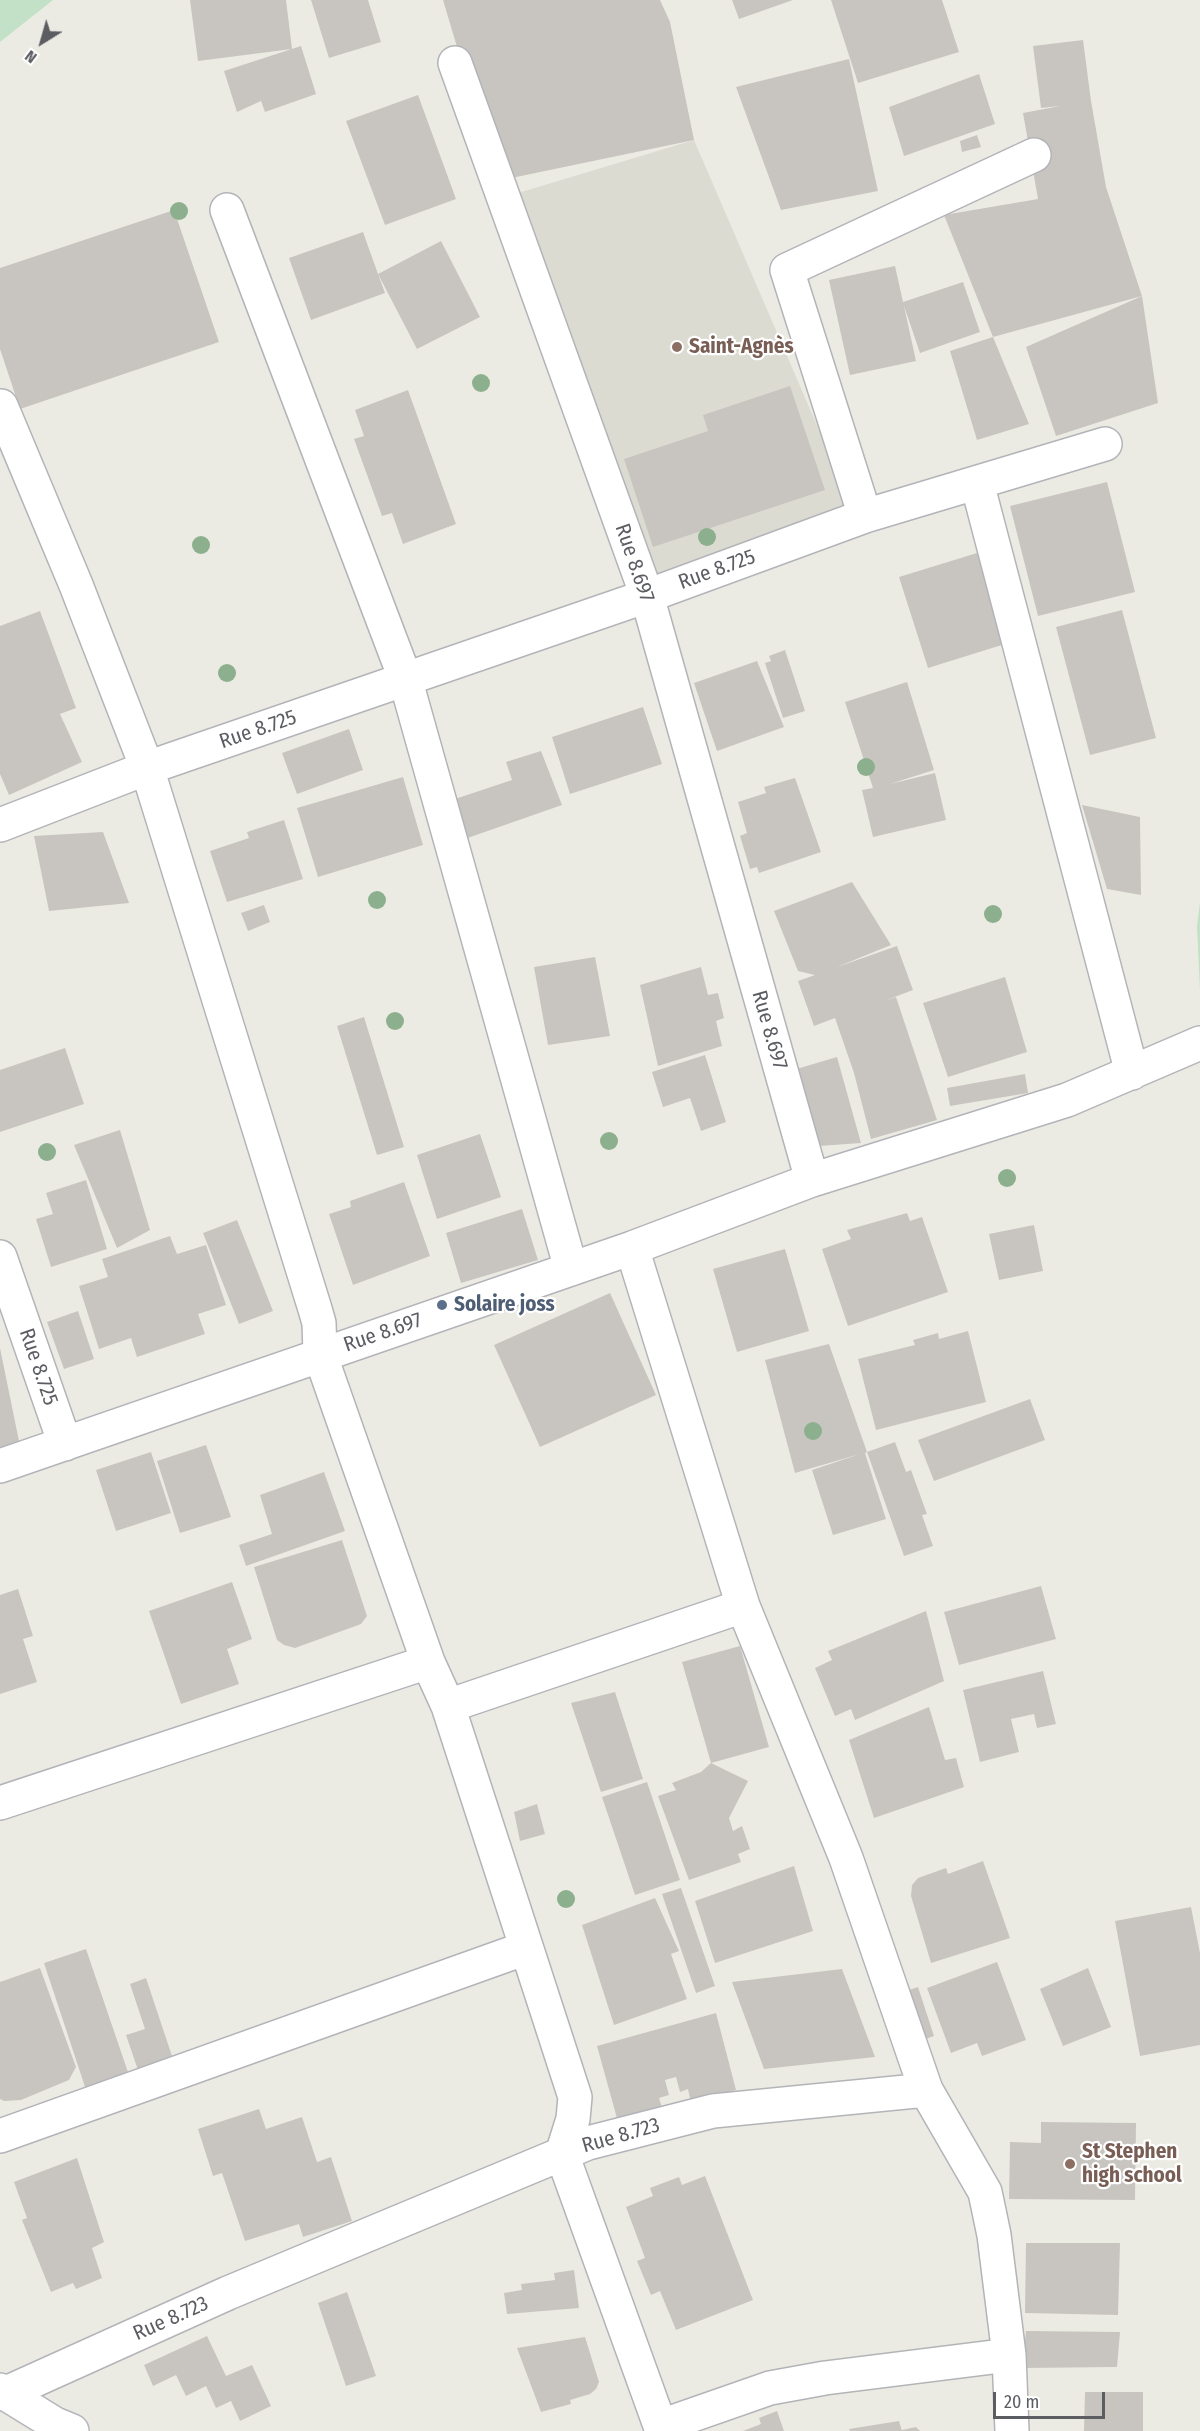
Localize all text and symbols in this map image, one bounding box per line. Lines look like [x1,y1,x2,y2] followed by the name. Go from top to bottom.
[12,12,72,72] north arrow
[21,46,40,67] text: N
[689,334,794,360] place label: Saint-Agnès
[670,340,684,354] marker: Saint-Agnès
[609,521,659,605] street label: Rue 8.697
[675,545,759,595] street label: Rue 8.725
[216,705,300,755] street label: Rue 8.725
[746,988,792,1072] street label: Rue 8.697
[454,1292,555,1318] place label: Solaire joss
[435,1298,449,1312] marker: Solaire joss
[341,1308,425,1358] street label: Rue 8.697
[13,1325,63,1409] street label: Rue 8.725
[579,2113,663,2159] street label: Rue 8.723
[1082,2139,1182,2189] place label: St Stephen high school
[1063,2157,1077,2171] marker: St Stephen high school
[129,2291,213,2347] street label: Rue 8.723
[996,2380,1108,2418] scale bar
[1004,2391,1039,2413] text: 20 m

